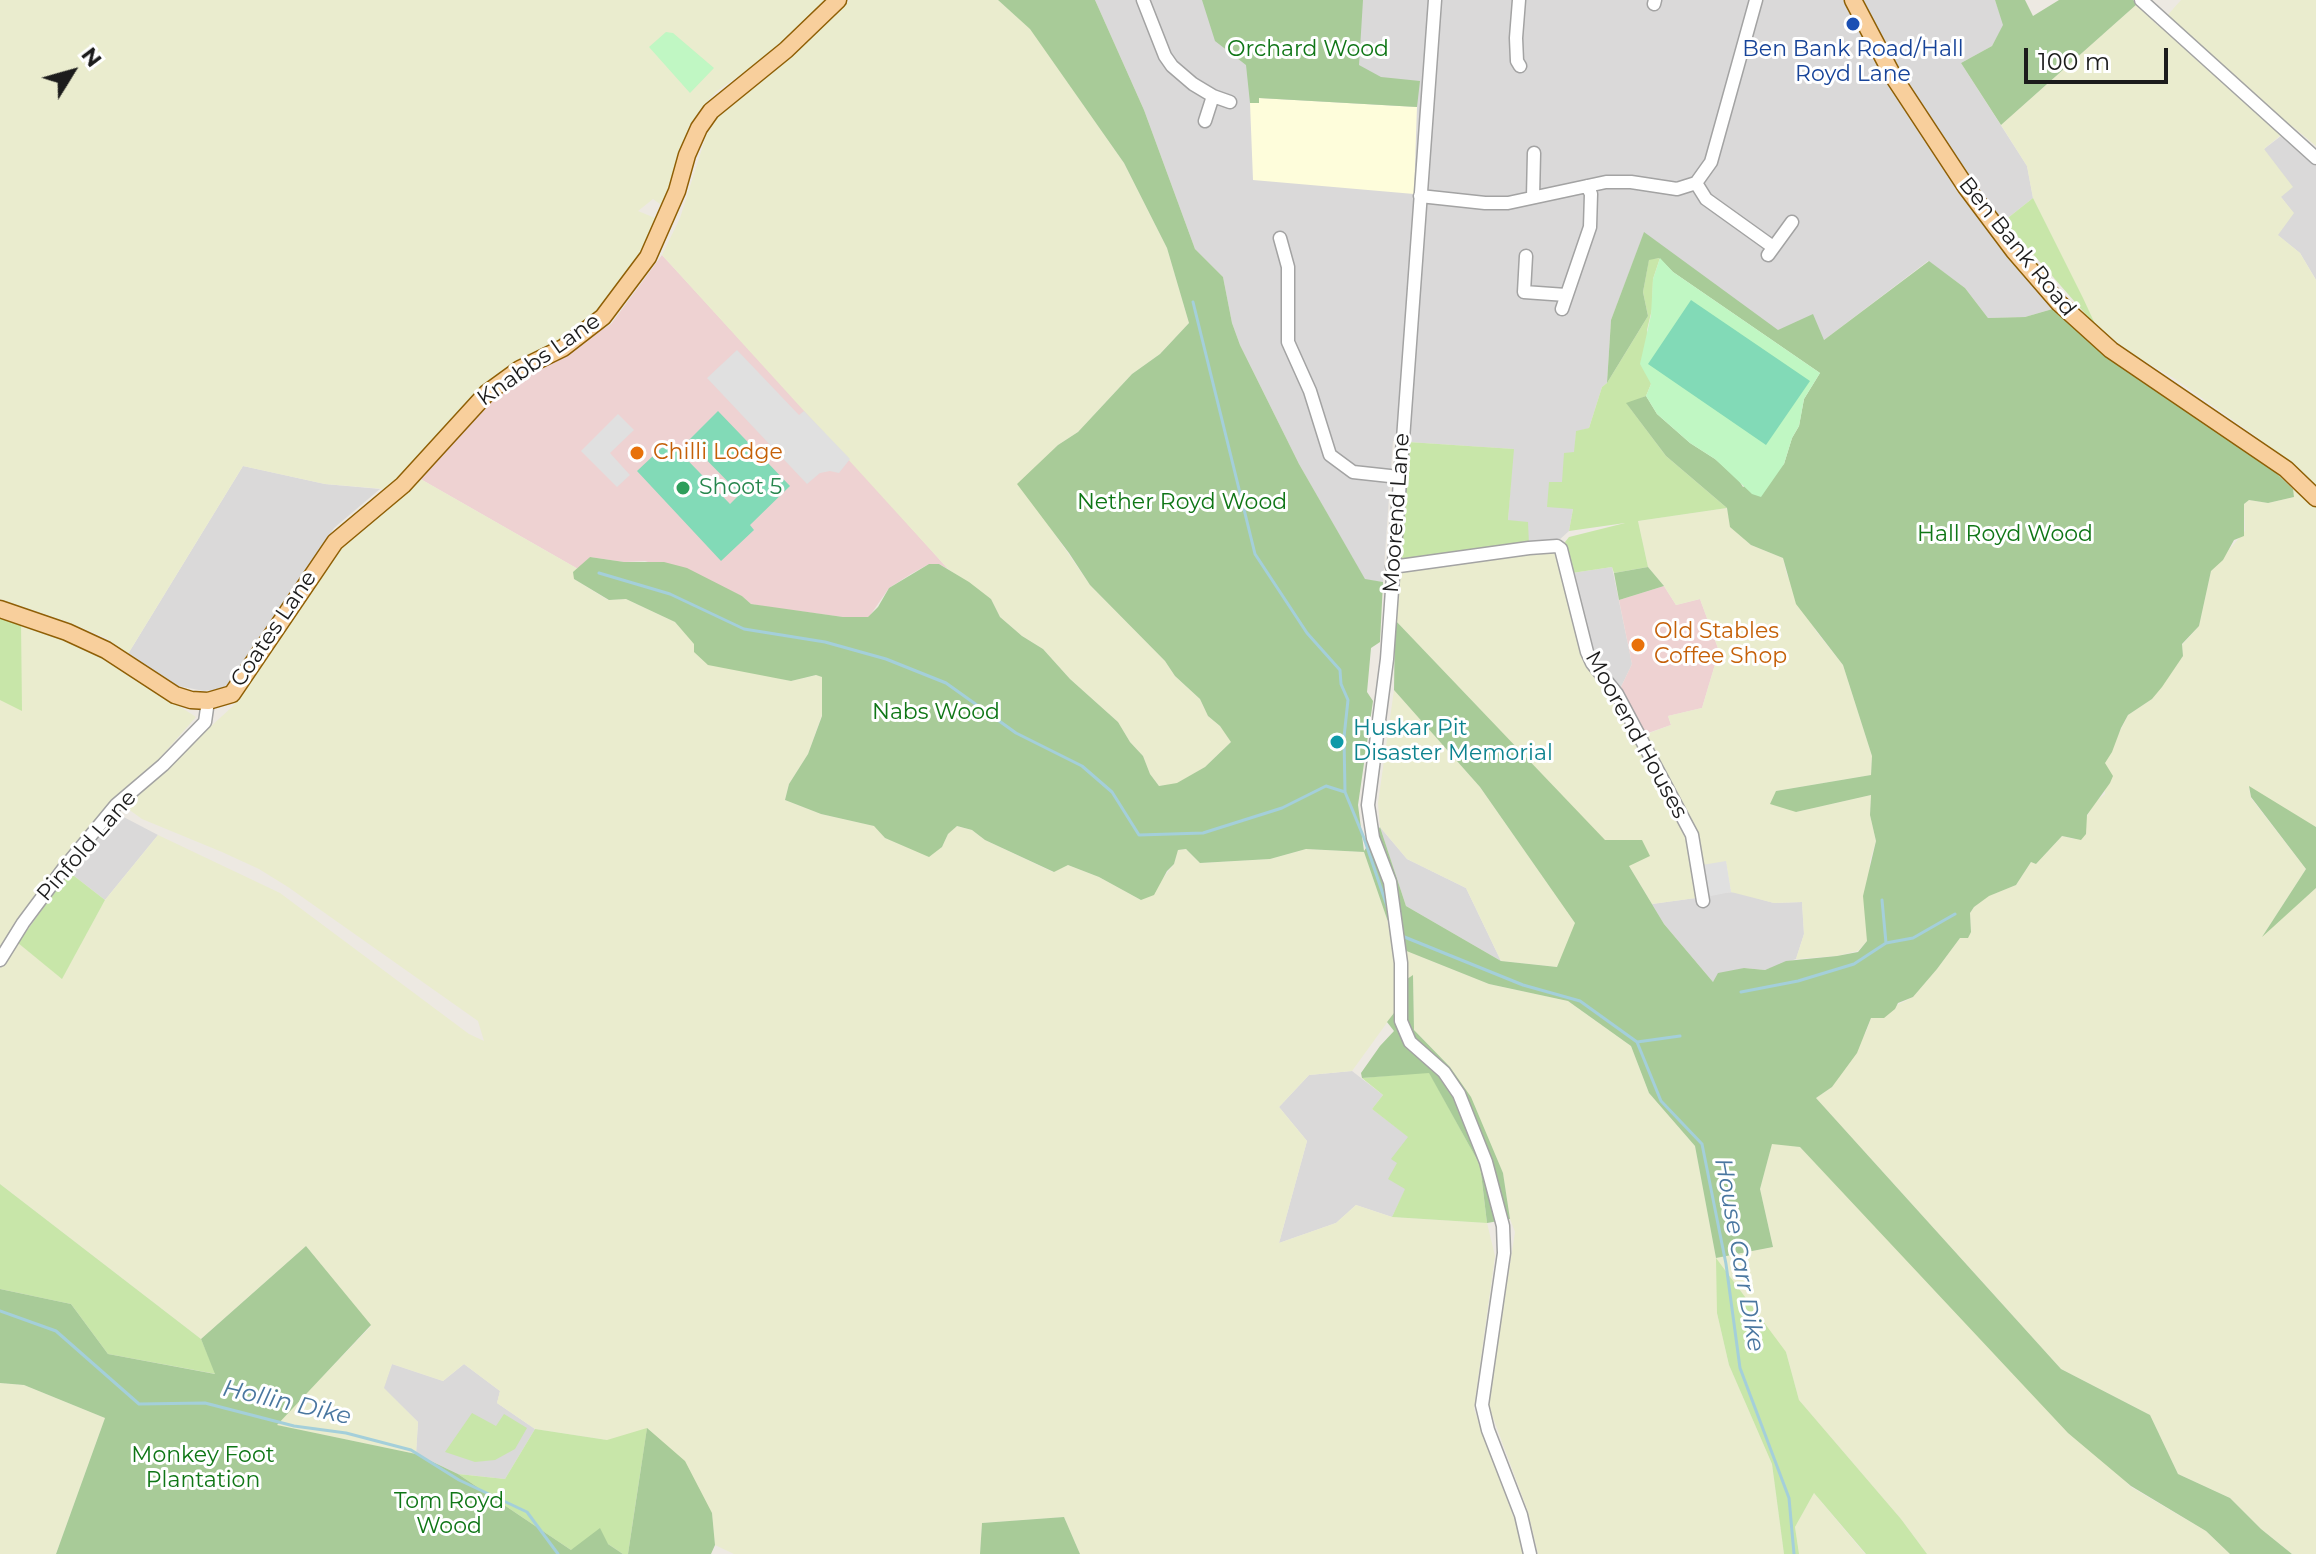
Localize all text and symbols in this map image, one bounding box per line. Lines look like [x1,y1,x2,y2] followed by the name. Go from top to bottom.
[1844,15,1862,33] marker: Ben Bank Road/Hall Royd Lane
[32,32,112,112] north arrow
[2028,32,2172,82] scale bar
[1227,37,1389,63] park label: Orchard Wood
[1742,37,1964,88] place label: Ben Bank Road/Hall Royd Lane
[75,42,108,72] text: N
[2038,47,2110,76] text: 100 m
[1953,172,2081,322] street label: Ben Bank Road
[473,308,605,412] street label: Knabbs Lane
[1378,432,1416,594] street label: Moorend Lane
[653,440,783,466] place label: Chilli Lodge
[628,444,646,462] marker: Chilli Lodge
[699,475,782,501] place label: Shoot 5
[674,479,692,497] marker: Shoot 5
[1077,490,1287,516] park label: Nether Royd Wood
[1917,522,2093,548] park label: Hall Royd Wood
[226,566,322,692] street label: Coates Lane
[1654,619,1787,670] place label: Old Stables Coffee Shop
[1629,636,1647,654] marker: Old Stables Coffee Shop
[1579,647,1693,823] street label: Moorend Houses
[872,700,1000,726] park label: Nabs Wood
[1353,716,1553,768] place label: Huskar Pit Disaster Memorial
[1328,733,1346,751] marker: Huskar Pit Disaster Memorial
[32,785,142,907] street label: Pinfold Lane
[1708,1156,1770,1354] water label: House Carr Dike
[220,1374,354,1432] water label: Hollin Dike
[131,1443,275,1494] park label: Monkey Foot Plantation
[394,1489,504,1540] park label: Tom Royd Wood

